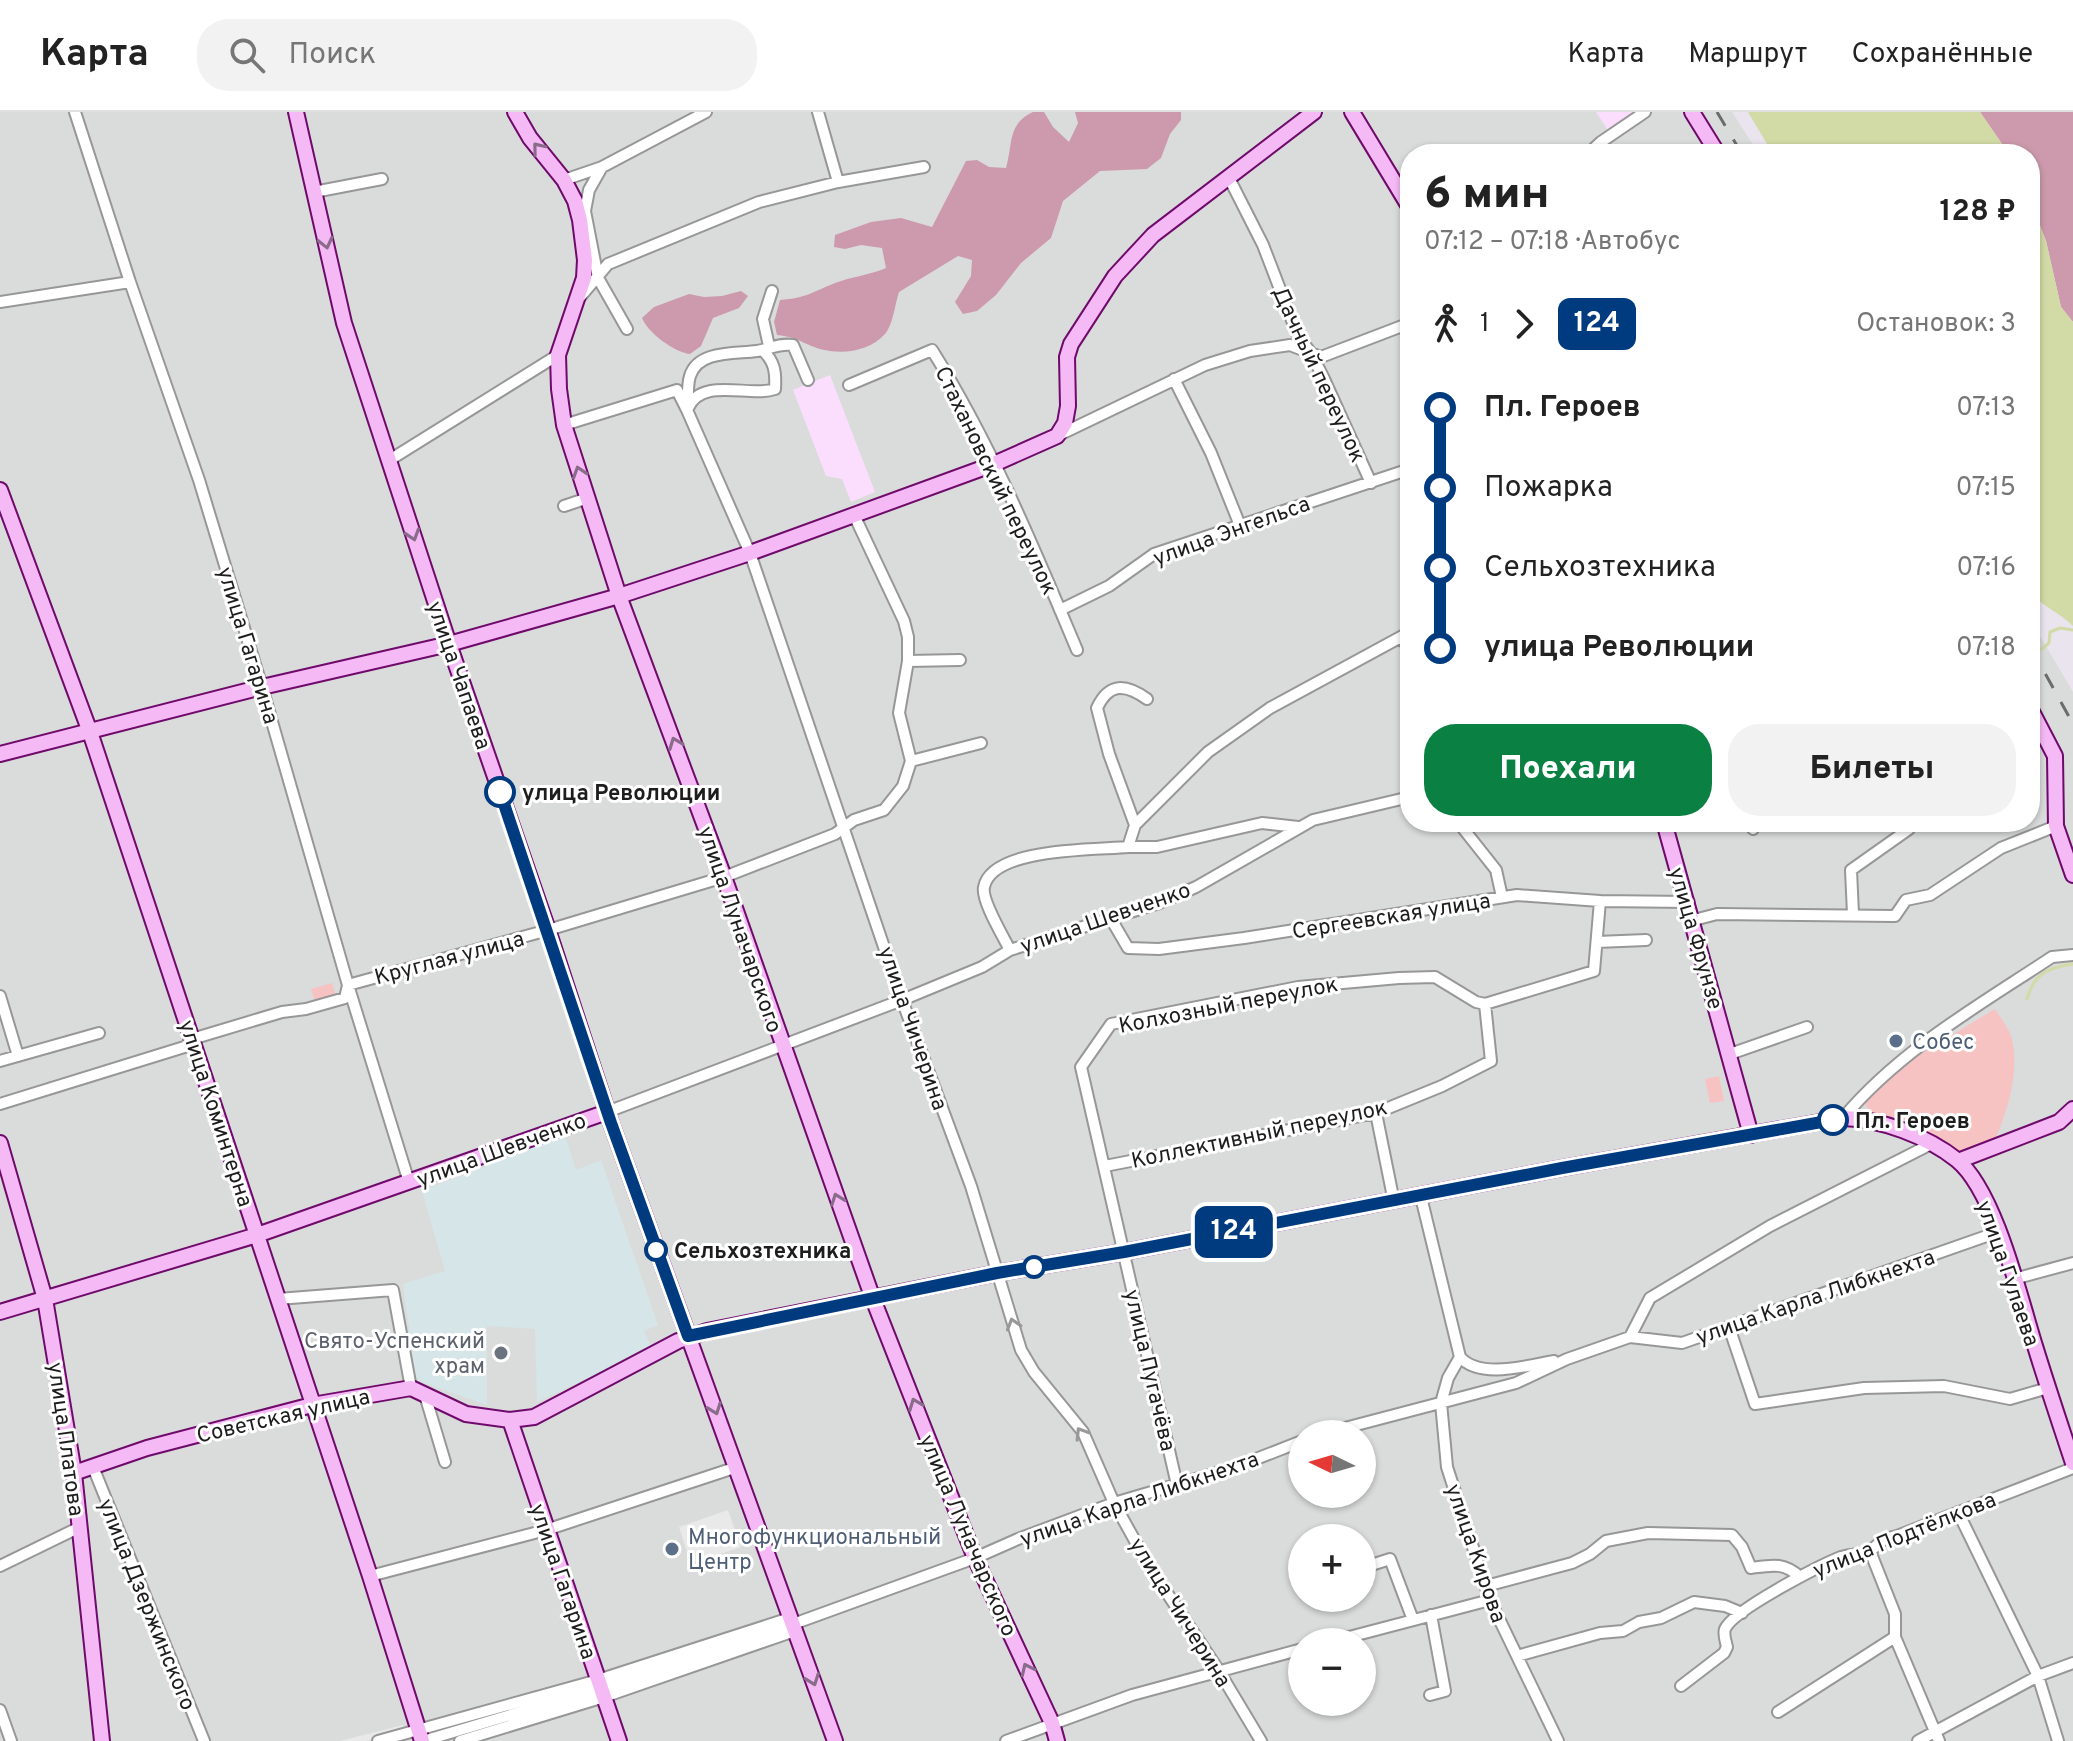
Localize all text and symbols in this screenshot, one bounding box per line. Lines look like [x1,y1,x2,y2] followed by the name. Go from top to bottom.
[197,19,757,91] search box
[40,31,149,80] text: Карта
[225,33,269,77] icon: search
[289,37,376,74] text: Поиск
[1568,37,1644,73] text: Карта
[1688,37,1807,73] text: Маршрут
[1851,37,2033,73] text: Сохранённые
[533,143,548,157] one-way arrow
[1424,168,1549,224] text: 6 мин
[1940,194,2016,231] text: 128 ₽
[1424,226,1680,259] text: 07:12 – 07:18 · Автобус
[317,235,334,249] one-way arrow
[1265,283,1370,467] street label: Дачный переулок
[1424,302,1468,346] icon: walk
[1502,302,1546,346] icon: forward
[1574,306,1620,342] text: 124
[1480,308,1490,341] text: 1
[1856,308,2016,341] text: Остановок: 3
[928,362,1062,600] street label: Стахановский переулок
[1484,390,1641,427] text: Пл. Героев
[1956,392,2016,425] text: 07:13
[573,465,589,479] one-way arrow
[1484,470,1613,507] text: Пожарка
[1956,472,2016,505] text: 07:15
[1150,491,1314,573] street label: улица Энгельса
[403,527,419,541] one-way arrow
[1484,550,1716,587] text: Сельхозтехника
[1956,552,2016,585] text: 07:16
[210,564,283,728] street label: улица Гагарина
[420,598,496,754] street label: улица Чапаева
[1484,630,1754,667] text: улица Революции
[1956,632,2016,665] text: 07:18
[1424,724,1712,816] button: Поехали
[1728,724,2016,816] button: Билеты
[668,737,684,751] one-way arrow
[485,777,515,807] marker: улица Революции
[522,781,720,808] place label: улица Революции
[691,823,787,1037] street label: улица Луначарского
[1661,865,1728,1013] street label: улица Фрунзе
[1017,878,1195,961] street label: улица Шевченко
[1290,888,1493,946] street label: Сергеевская улица
[372,926,527,992] street label: Круглая улица
[871,943,952,1114] street label: улица Чичерина
[1117,972,1340,1041] street label: Колхозный переулок
[172,1017,258,1211] street label: улица Коминтерна
[1912,1030,1974,1057] place label: Собес
[1887,1032,1905,1050] marker: Собес
[1129,1095,1390,1176] street label: Коллективный переулок
[1818,1105,1848,1135] marker: Пл. Героев
[413,1108,590,1195] street label: улица Шевченко
[1855,1109,1970,1136] place label: Пл. Героев
[830,1193,847,1207] one-way arrow
[1969,1197,2044,1350] street label: улица Гулаева
[1188,1206,1280,1258] line badge: 124
[1211,1214,1257,1250] text: 124
[645,1239,667,1261] marker: Сельхозтехника
[674,1239,851,1266] place label: Сельхозтехника
[1693,1245,1939,1352] street label: улица Карла Либкнехта
[1023,1256,1045,1278] unlabelled marker
[1117,1287,1180,1454] street label: улица Пугачёва
[1006,1317,1022,1331] one-way arrow
[304,1329,485,1381] place label: Свято-Успенский храм
[492,1344,510,1362] marker: Свято-Успенский храм
[40,1361,89,1518] street label: улица Платова
[194,1384,373,1451] street label: Советская улица
[908,1398,925,1412] one-way arrow
[706,1401,722,1415] one-way arrow
[1288,1420,1376,1508] north arrow
[1288,1420,1376,1716] map controls
[1076,1427,1091,1442] one-way arrow
[912,1431,1021,1641] street label: улица Луначарского
[1017,1447,1263,1554] street label: улица Карла Либкнехта
[1438,1481,1511,1627] street label: улица Кирова
[1809,1487,2000,1585] street label: улица Подтёлкова
[91,1495,201,1715] street label: улица Дзержинского
[522,1500,601,1663] street label: улица Гагарина
[1288,1524,1376,1612] button: +
[688,1525,941,1577] place label: Многофункциональный Центр
[1122,1533,1236,1693] street label: улица Чичерина
[663,1540,681,1558] marker: Многофункциональный Центр
[1288,1628,1376,1716] button: −
[1020,1663,1036,1677] one-way arrow
[803,1672,820,1686] one-way arrow

